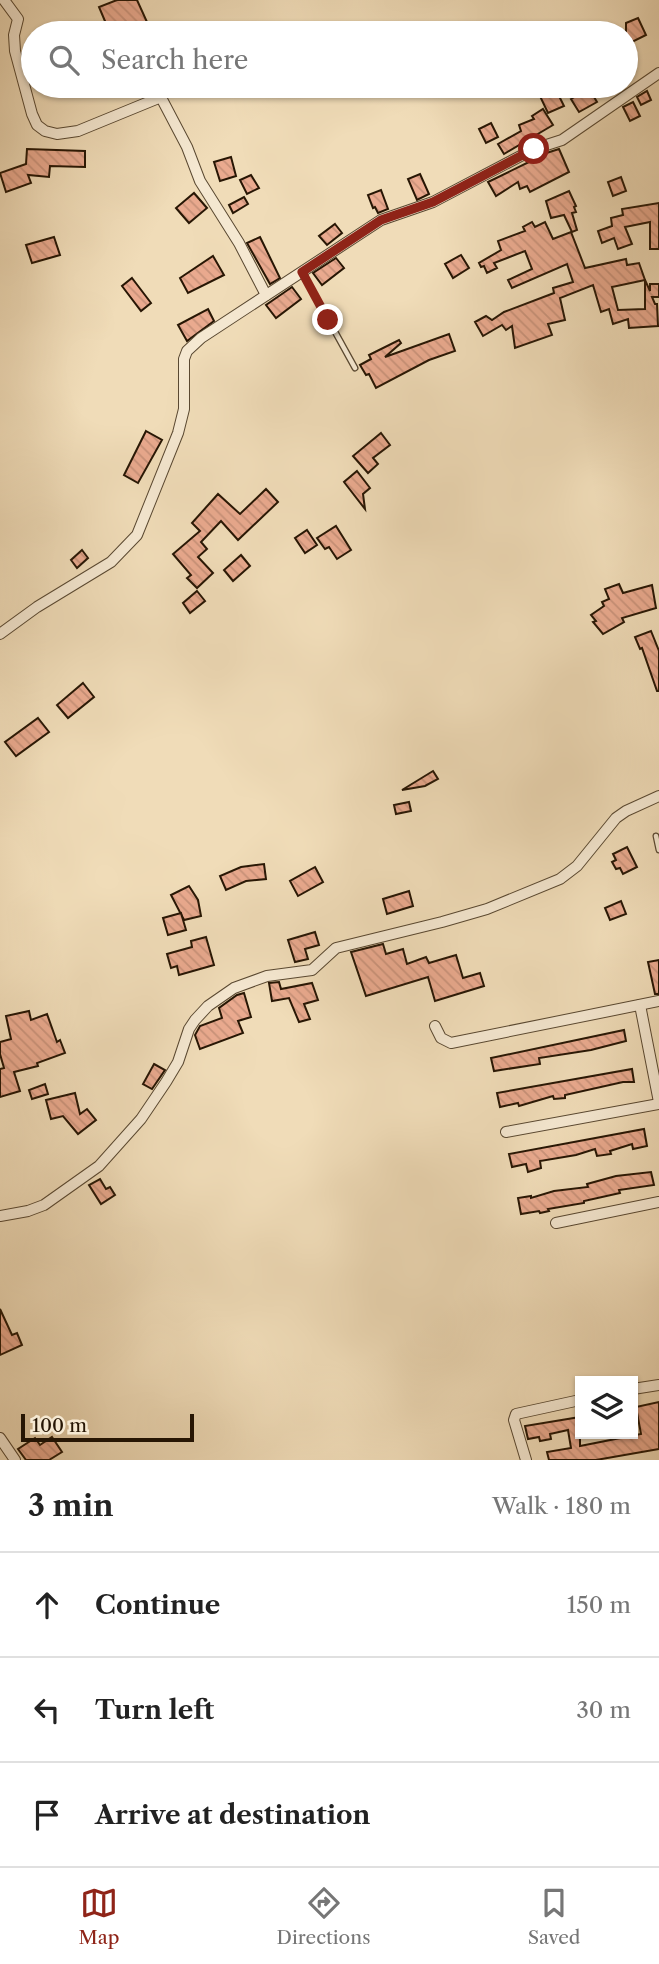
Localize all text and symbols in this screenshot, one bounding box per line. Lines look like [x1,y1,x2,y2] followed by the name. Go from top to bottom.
[21,21,638,98] search box
[45,41,83,79] icon: search
[101,44,248,76] text: Search here
[518,133,549,164] route start
[312,304,343,335] route end
[575,1376,638,1439] map controls
[575,1376,638,1439] button: layers
[21,1411,194,1443] scale bar
[32,1414,87,1437] text: 100 m
[28,1487,114,1524] text: 3 min
[492,1492,631,1520] text: Walk · 180 m
[28,1586,66,1624] icon: ahead
[95,1589,220,1621] text: Continue
[567,1591,631,1619] text: 150 m
[28,1691,66,1729] icon: left
[95,1694,214,1726] text: Turn left
[576,1696,631,1724] text: 30 m
[28,1796,66,1834] icon: arrive
[95,1799,370,1831] text: Arrive at destination
[79,1884,119,1949] tab: Map
[277,1884,370,1949] tab: Directions
[528,1884,580,1949] tab: Saved

